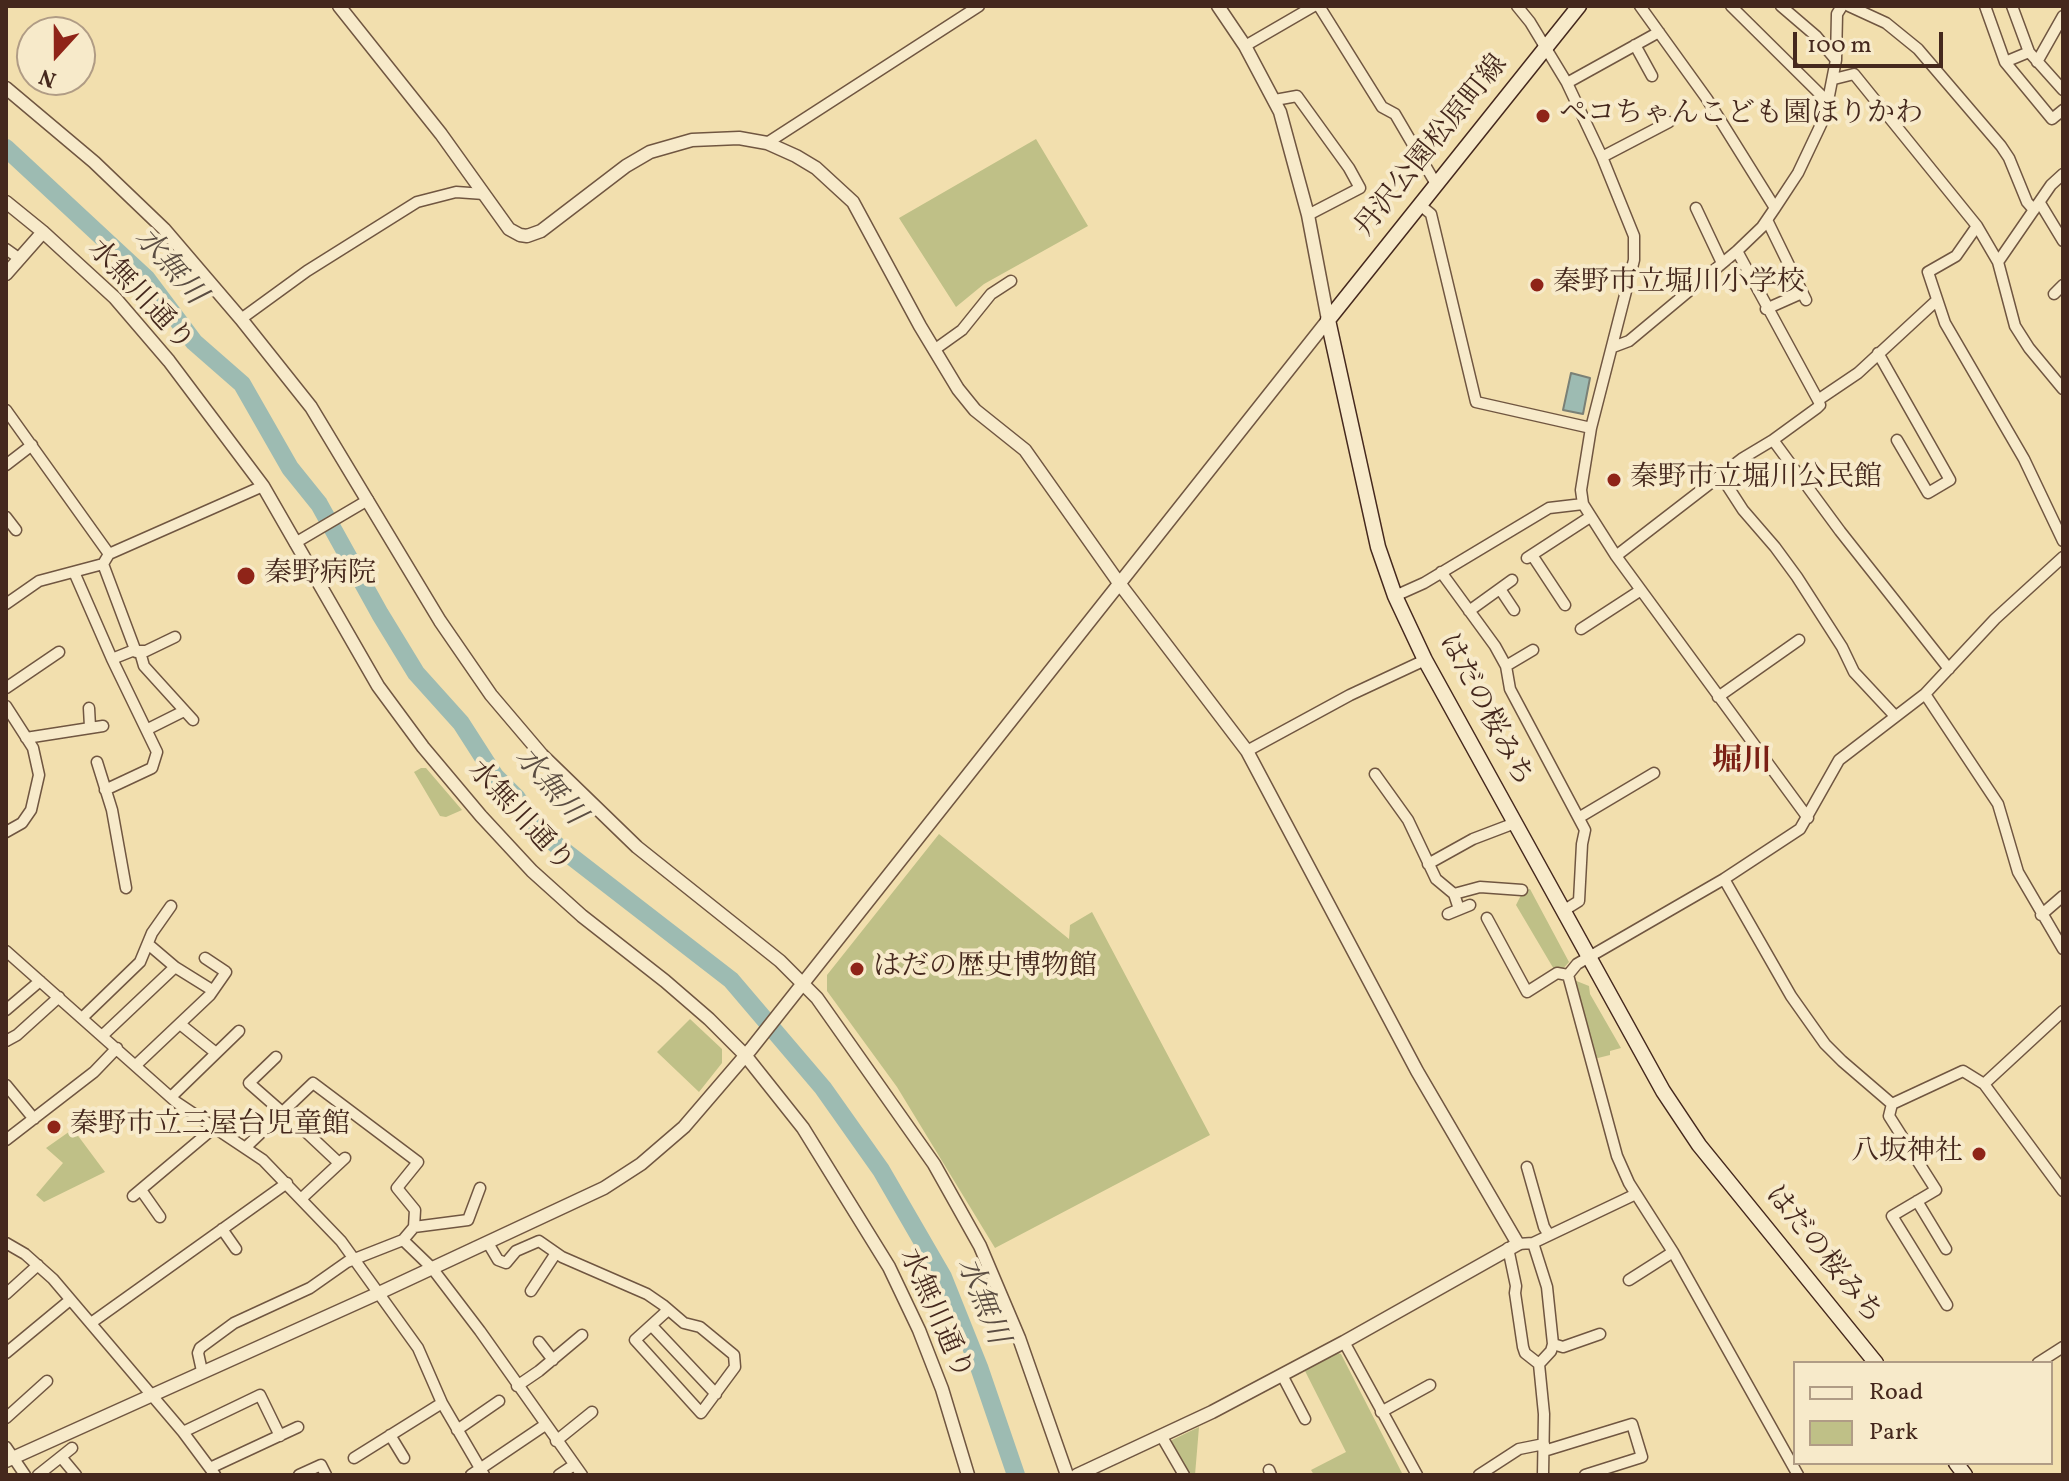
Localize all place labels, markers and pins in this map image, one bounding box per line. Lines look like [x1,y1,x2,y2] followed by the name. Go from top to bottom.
[1559,99,1923,133] place label: ペコちゃんこども園ほりかわ
[1534,107,1552,125] marker: ペコちゃんこども園ほりかわ
[1553,268,1805,302] place label: 秦野市立堀川小学校
[1528,276,1546,294] marker: 秦野市立堀川小学校
[1630,463,1882,497] place label: 秦野市立堀川公民館
[1605,471,1623,489] marker: 秦野市立堀川公民館
[264,559,376,593] place label: 秦野病院
[235,565,257,587] marker: 秦野病院
[873,952,1097,986] place label: はだの歴史博物館
[848,960,866,978] marker: はだの歴史博物館
[70,1110,350,1144] place label: 秦野市立三屋台児童館
[45,1118,63,1136] marker: 秦野市立三屋台児童館
[1851,1137,1963,1171] place label: 八坂神社
[1970,1145,1988,1163] marker: 八坂神社

